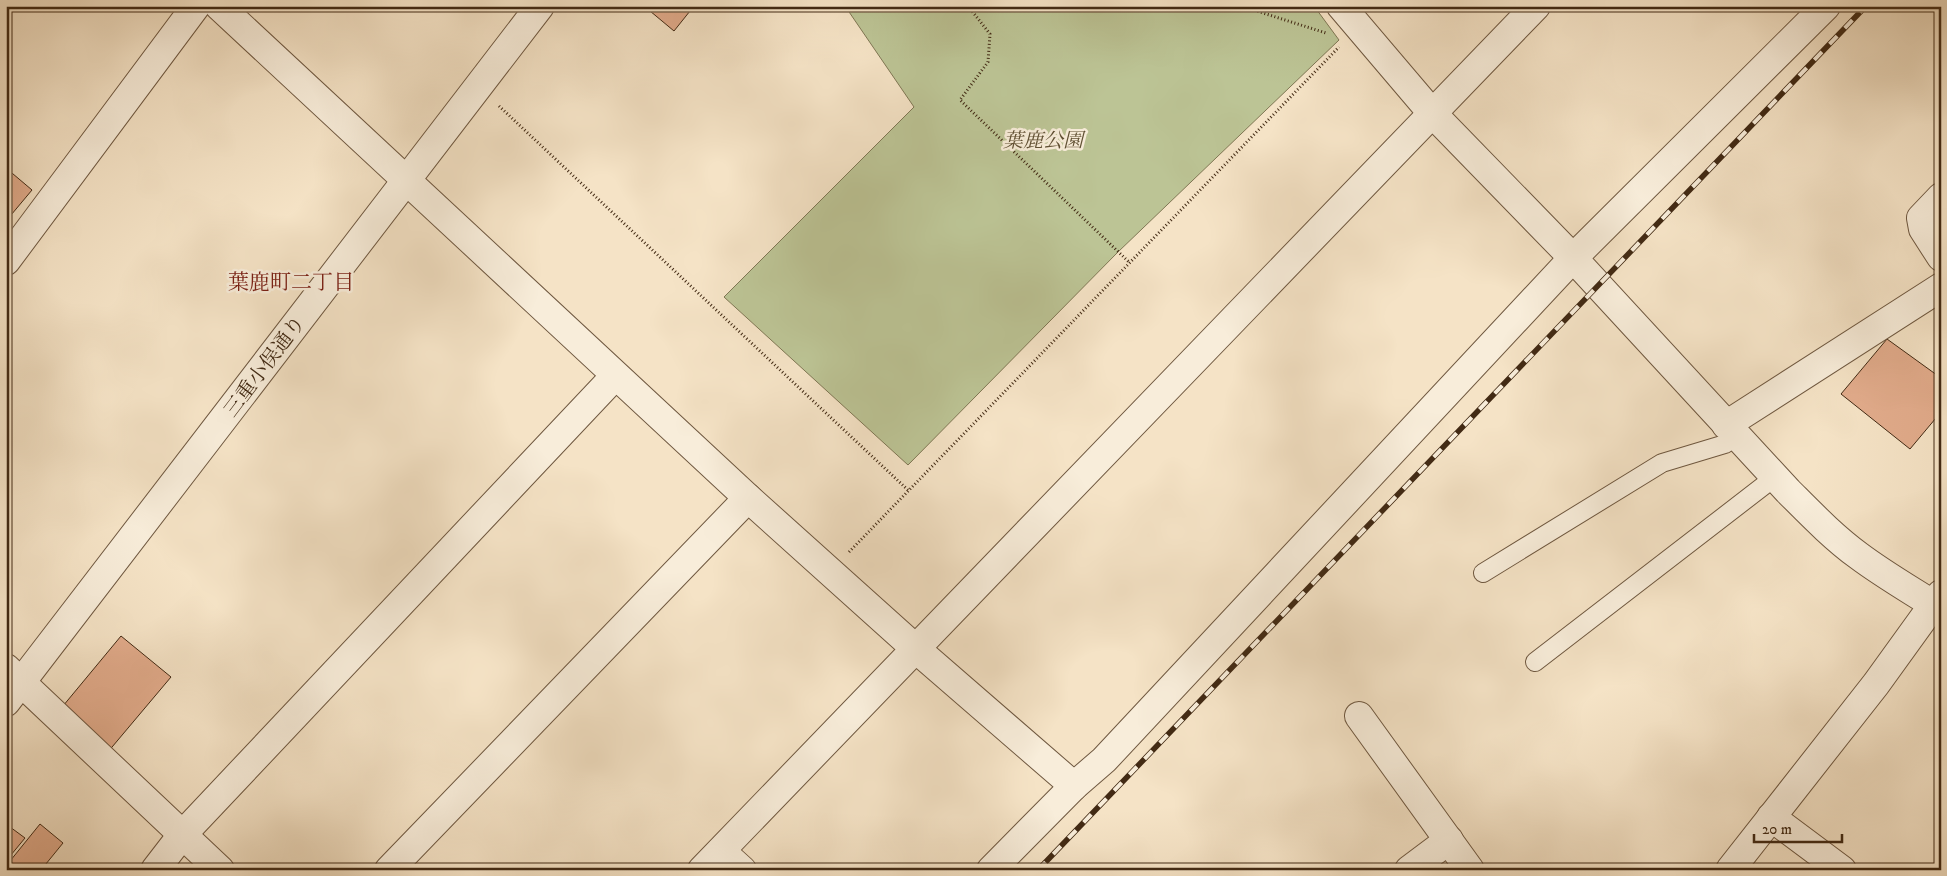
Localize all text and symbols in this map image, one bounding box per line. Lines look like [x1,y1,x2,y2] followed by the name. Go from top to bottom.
[1003,129,1086,154] park label: 葉鹿公園
[228,270,354,296] district label: 葉鹿町二丁目
[219,311,311,422] street label: 三重小俣通り
[1754,811,1842,843] scale bar
[1762,820,1792,839] text: 20 m

